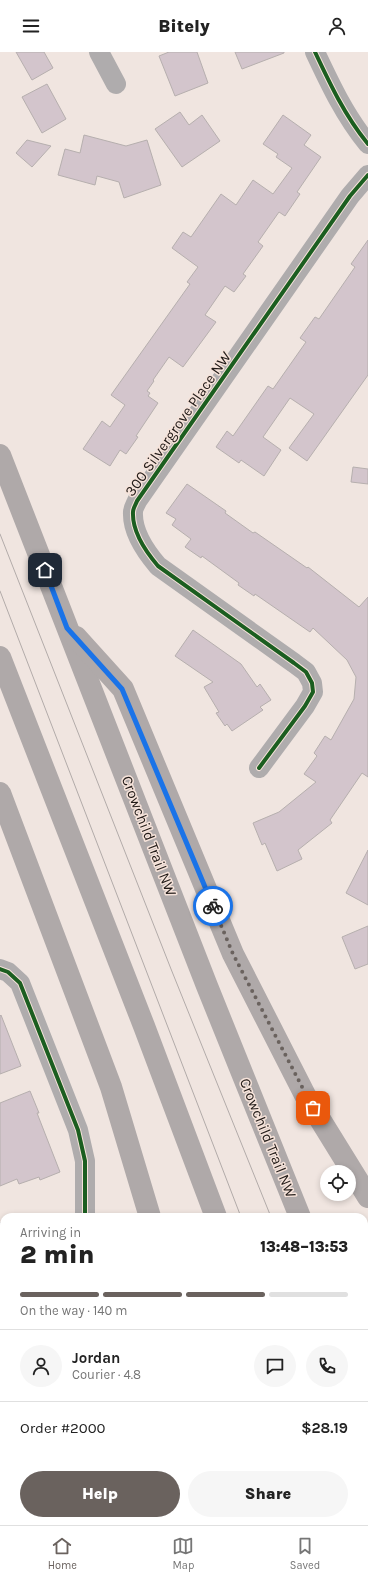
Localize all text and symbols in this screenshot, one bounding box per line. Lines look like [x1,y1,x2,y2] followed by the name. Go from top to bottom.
[20,15,42,37] icon: menu
[158,15,210,37] text: Bitely
[326,15,348,37] icon: person
[121,348,235,500] street label: 300 Silvergrove Place NW
[28,553,62,587] pin
[34,559,56,581] icon: home
[118,773,180,899] street label: Crowchild Trail NW
[193,886,233,926] courier
[202,895,224,917] icon: bike
[236,1075,300,1201] street label: Crowchild Trail NW
[296,1091,330,1125] pin
[302,1097,324,1119] icon: bag
[320,1165,356,1201] map controls
[320,1165,356,1201] button: locate
[20,1225,81,1240] text: Arriving in
[260,1238,348,1256] text: 13:48–13:53
[20,1239,95,1270] text: 2 min
[20,1303,127,1318] text: On the way · 140 m
[20,1345,62,1387] button: person
[254,1345,296,1387] button: chat
[306,1345,348,1387] button: phone
[72,1349,120,1367] text: Jordan
[72,1367,141,1382] text: Courier · 4.8
[20,1419,105,1437] text: Order #2000
[301,1419,348,1437] text: $28.19
[20,1471,180,1517] button: Help
[188,1471,348,1517] button: Share
[48,1535,77,1572] tab: Home
[172,1535,194,1572] tab: Map
[290,1535,320,1572] tab: Saved

